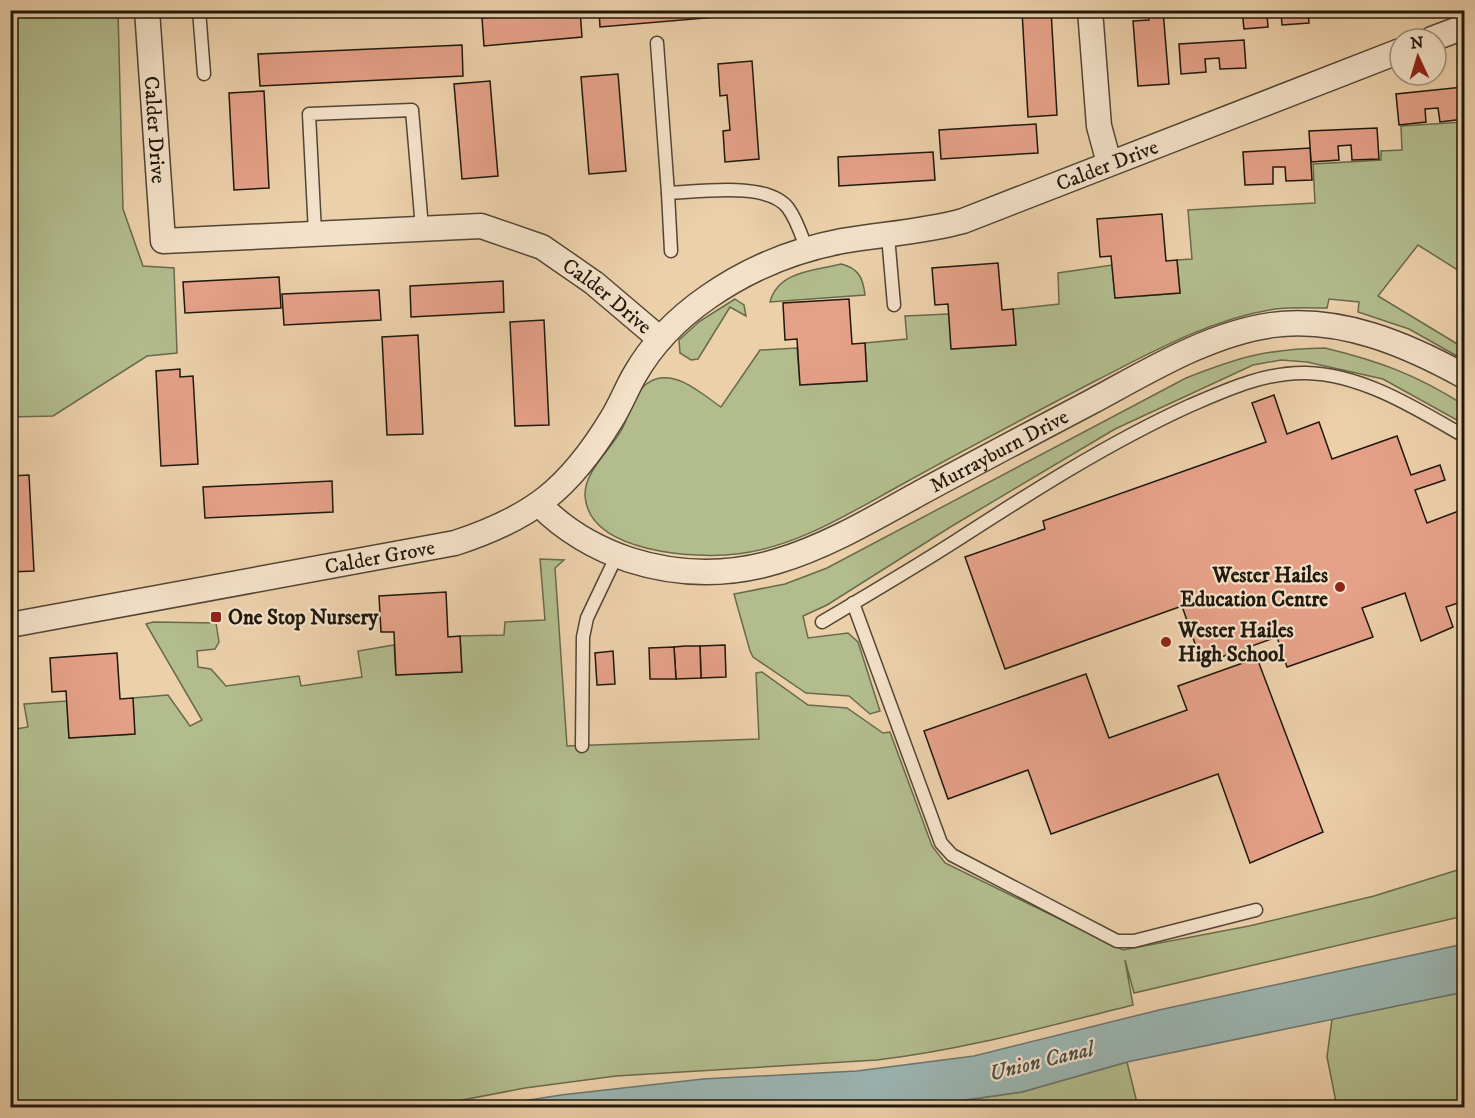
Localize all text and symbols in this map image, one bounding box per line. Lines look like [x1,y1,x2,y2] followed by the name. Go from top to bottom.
[1388,27,1448,87] north arrow
[1410,33,1424,53] text: N
[138,75,171,185] street label: Calder Drive
[1053,134,1163,197] street label: Calder Drive
[557,253,657,341] street label: Calder Drive
[925,404,1073,499] street label: Murrayburn Drive
[323,535,437,581] street label: Calder Grove
[1180,563,1328,613] place label: Wester Hailes Education Centre
[1333,580,1347,594] marker: Wester Hailes Education Centre
[228,605,379,631] place label: One Stop Nursery
[209,610,223,624] marker: One Stop Nursery
[1177,618,1294,668] place label: Wester Hailes High School
[1159,635,1173,649] marker: Wester Hailes High School
[986,1035,1099,1088] water label: Union Canal

